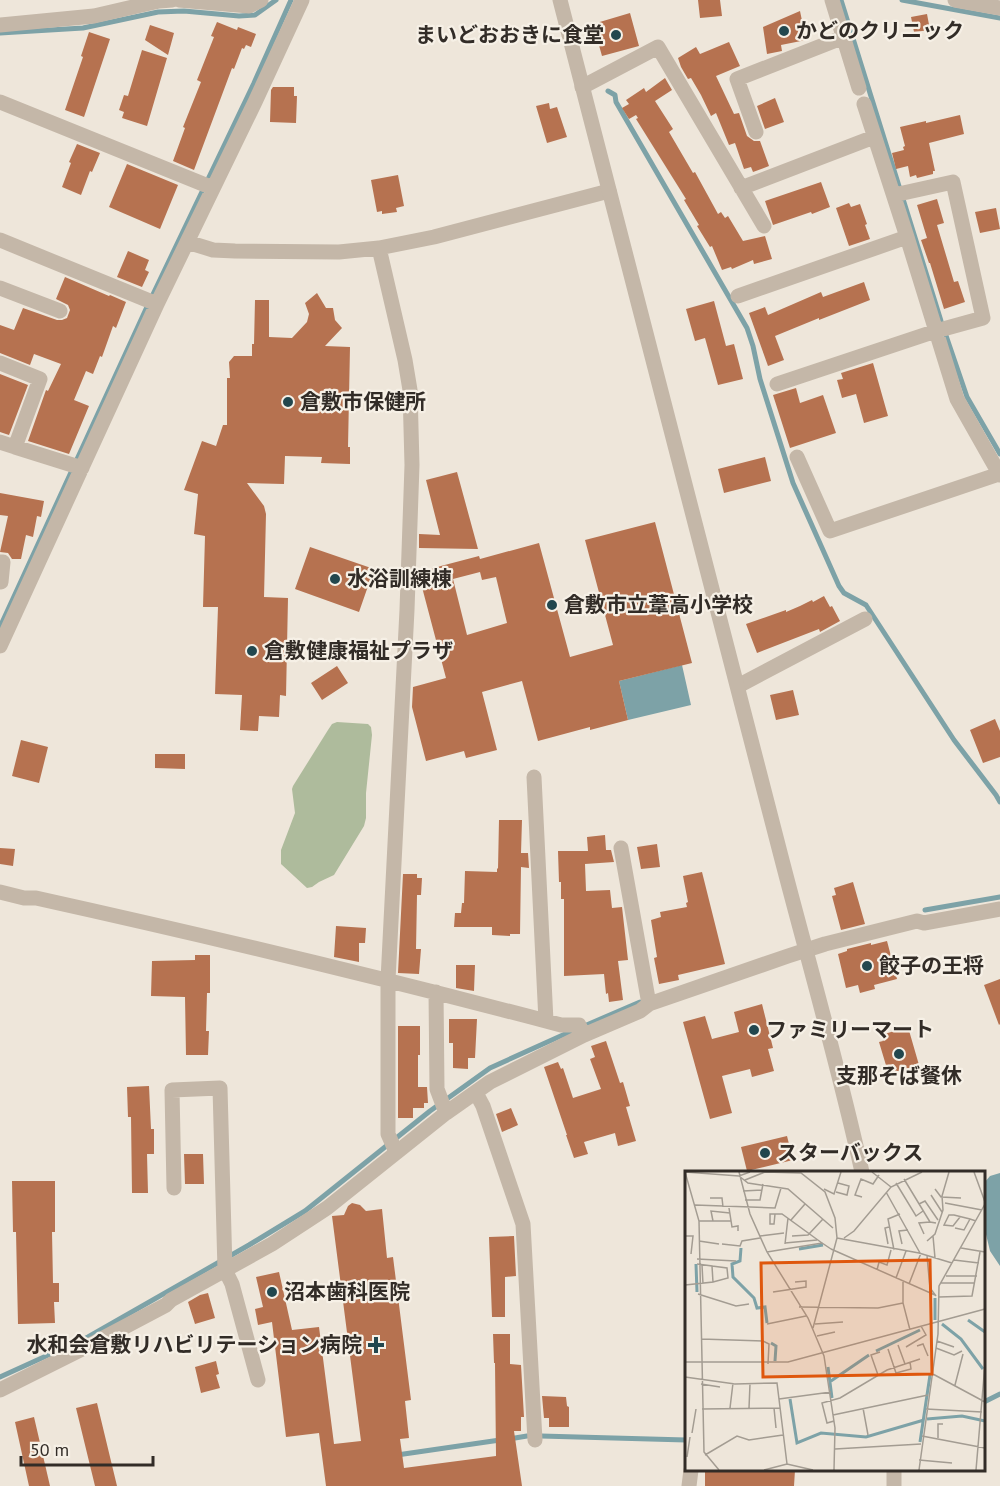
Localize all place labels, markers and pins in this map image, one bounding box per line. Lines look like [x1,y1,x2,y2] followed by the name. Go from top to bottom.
[796,17,964,44] place label: かどのクリニック
[415,21,604,48] place label: まいどおおきに食堂
[777,24,791,38] marker: かどのクリニック
[609,28,623,42] marker: まいどおおきに食堂
[300,388,426,415] place label: 倉敷市保健所
[281,395,295,409] marker: 倉敷市保健所
[347,565,452,592] place label: 水浴訓練棟
[328,572,342,586] marker: 水浴訓練棟
[564,591,753,618] place label: 倉敷市立葦高小学校
[545,598,559,612] marker: 倉敷市立葦高小学校
[264,637,453,664] place label: 倉敷健康福祉プラザ
[245,644,259,658] marker: 倉敷健康福祉プラザ
[879,952,984,979] place label: 餃子の王将
[860,959,874,973] marker: 餃子の王将
[766,1016,934,1043] place label: ファミリーマート
[747,1023,761,1037] marker: ファミリーマート
[892,1047,906,1061] marker: 支那そば餐休
[836,1062,962,1089] place label: 支那そば餐休
[777,1139,923,1166] place label: スターバックス
[758,1146,772,1160] marker: スターバックス
[284,1278,410,1305] place label: 沼本歯科医院
[265,1285,279,1299] marker: 沼本歯科医院
[26,1331,362,1358] place label: 水和会倉敷リハビリテーション病院
[367,1336,385,1354] marker: 水和会倉敷リハビリテーション病院

